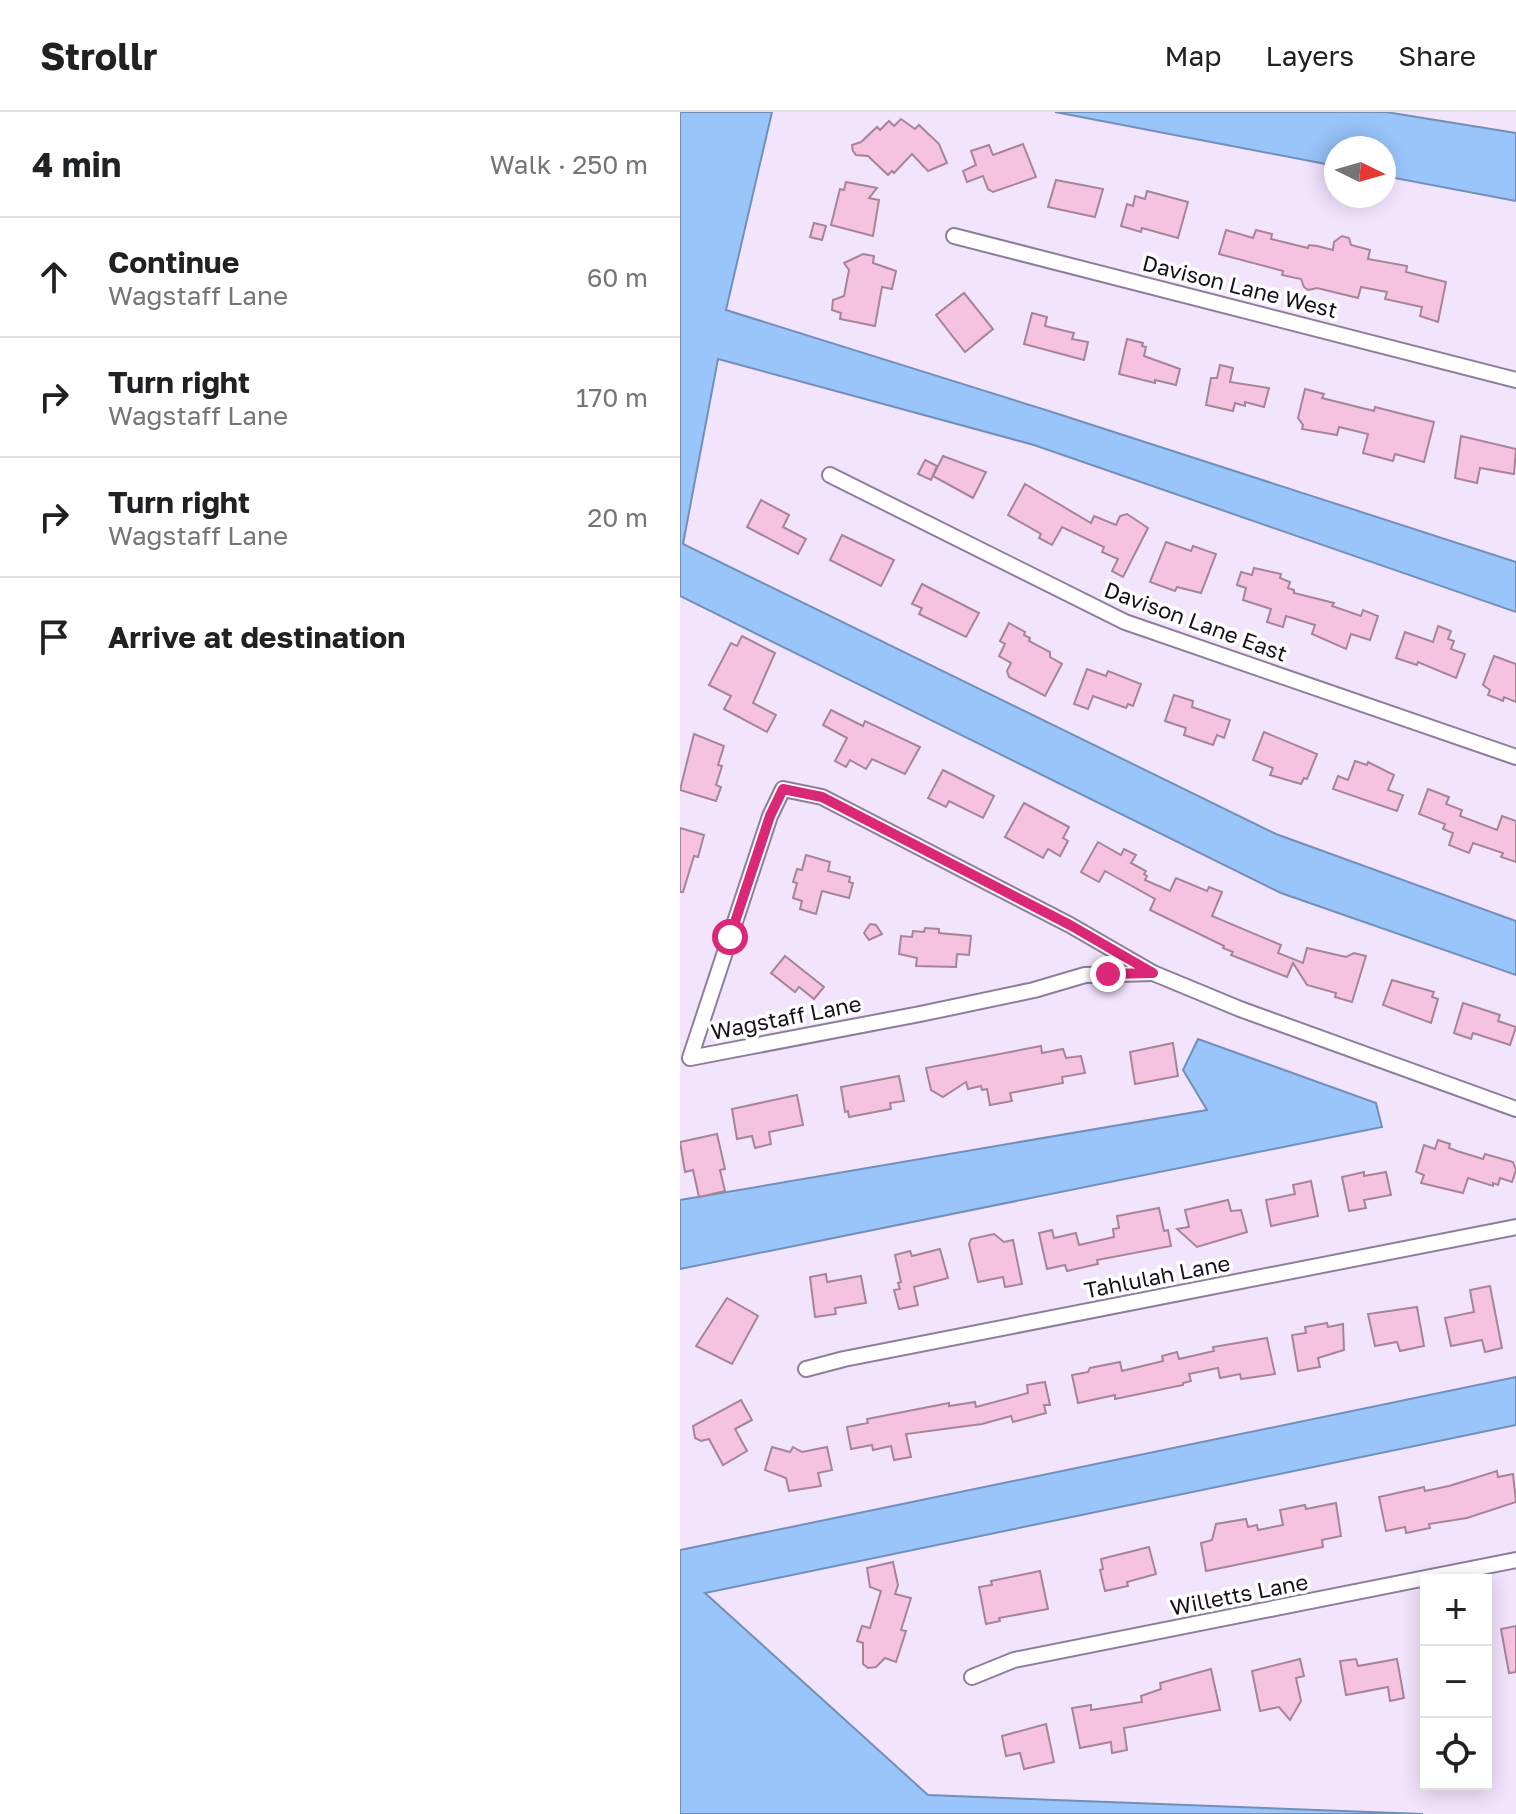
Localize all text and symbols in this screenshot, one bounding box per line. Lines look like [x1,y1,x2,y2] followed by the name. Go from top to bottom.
[40,33,158,78] text: Strollr
[1164,39,1222,72] text: Map
[1266,39,1354,72] text: Layers
[1398,39,1476,72] text: Share
[1324,136,1396,208] north arrow
[32,144,121,184] text: 4 min
[490,149,648,180] text: Walk · 250 m
[108,244,239,280] text: Continue
[1140,249,1340,323] street label: Davison Lane West
[32,255,76,299] icon: ahead
[587,262,648,293] text: 60 m
[108,280,288,311] text: Wagstaff Lane
[108,364,250,400] text: Turn right
[32,375,76,419] icon: right
[576,382,648,413] text: 170 m
[108,400,288,431] text: Wagstaff Lane
[108,484,250,520] text: Turn right
[32,495,76,539] icon: right
[587,502,648,533] text: 20 m
[108,520,288,551] text: Wagstaff Lane
[1101,575,1291,667] street label: Davison Lane East
[32,615,76,659] icon: arrive
[108,619,405,655] text: Arrive at destination
[712,919,748,955] route start
[1090,956,1126,992] route end
[709,989,863,1045] street label: Wagstaff Lane
[1082,1249,1232,1303] street label: Tahlulah Lane
[1168,1567,1310,1621] street label: Willetts Lane
[1420,1574,1492,1790] map controls
[1420,1574,1492,1646] button: +
[1420,1646,1492,1718] button: −
[1420,1718,1492,1790] button: locate

